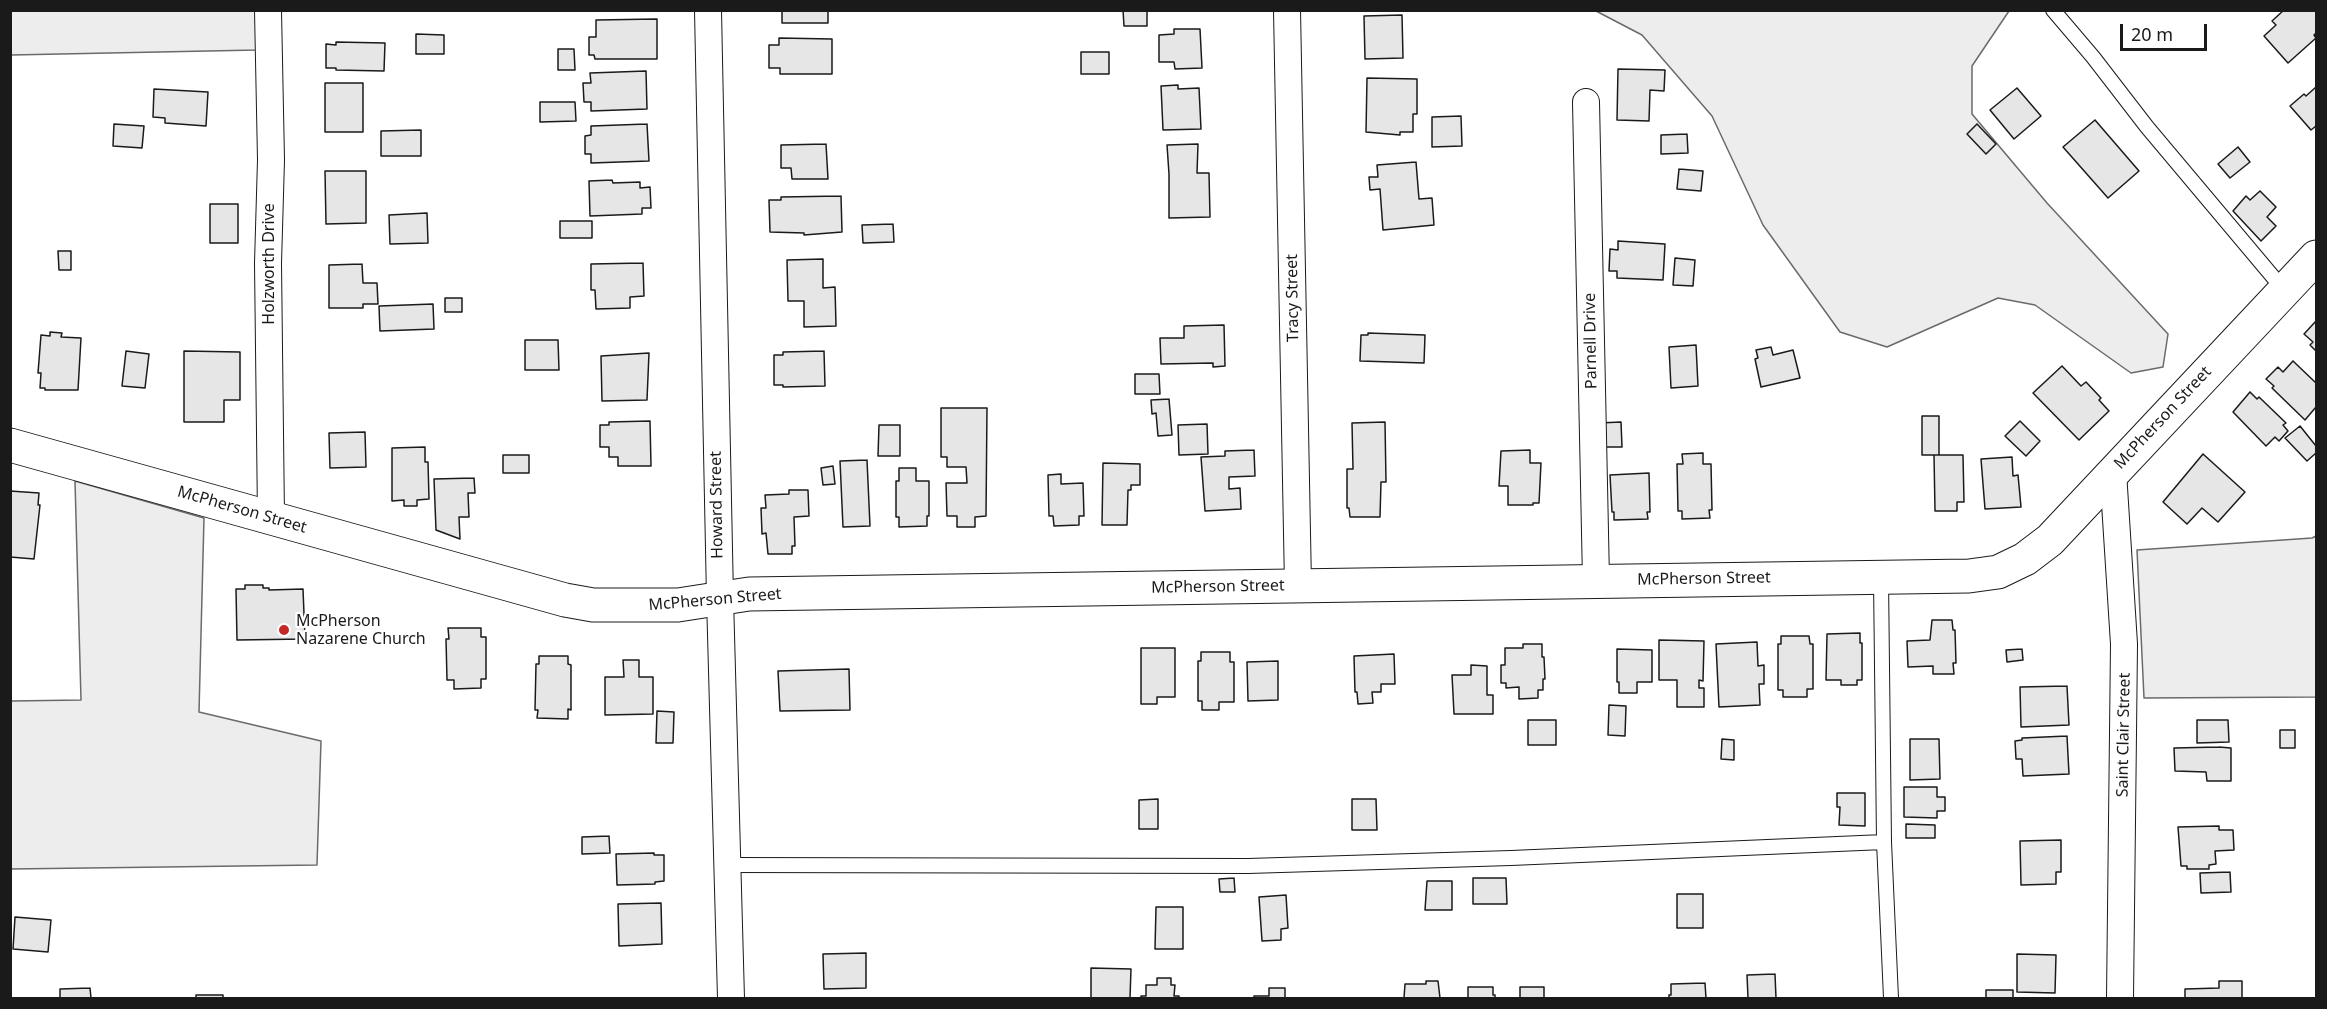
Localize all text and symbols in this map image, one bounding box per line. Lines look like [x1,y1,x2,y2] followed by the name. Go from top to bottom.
[2123,12,2210,50] scale bar
[2131,22,2173,46] text: 20 m
[259,203,279,325] street label: Holzworth Drive
[1283,254,1303,342] street label: Tracy Street
[1581,293,1601,389] street label: Parnell Drive
[2110,363,2216,473] street label: McPherson Street
[706,451,728,559] street label: Howard Street
[175,482,309,538] street label: McPherson Street
[1637,568,1771,590] street label: McPherson Street
[1151,576,1285,598] street label: McPherson Street
[648,585,782,615] street label: McPherson Street
[296,611,426,649] place label: McPherson Nazarene Church
[277,623,291,637] marker: McPherson Nazarene Church
[2113,673,2135,797] street label: Saint Clair Street

